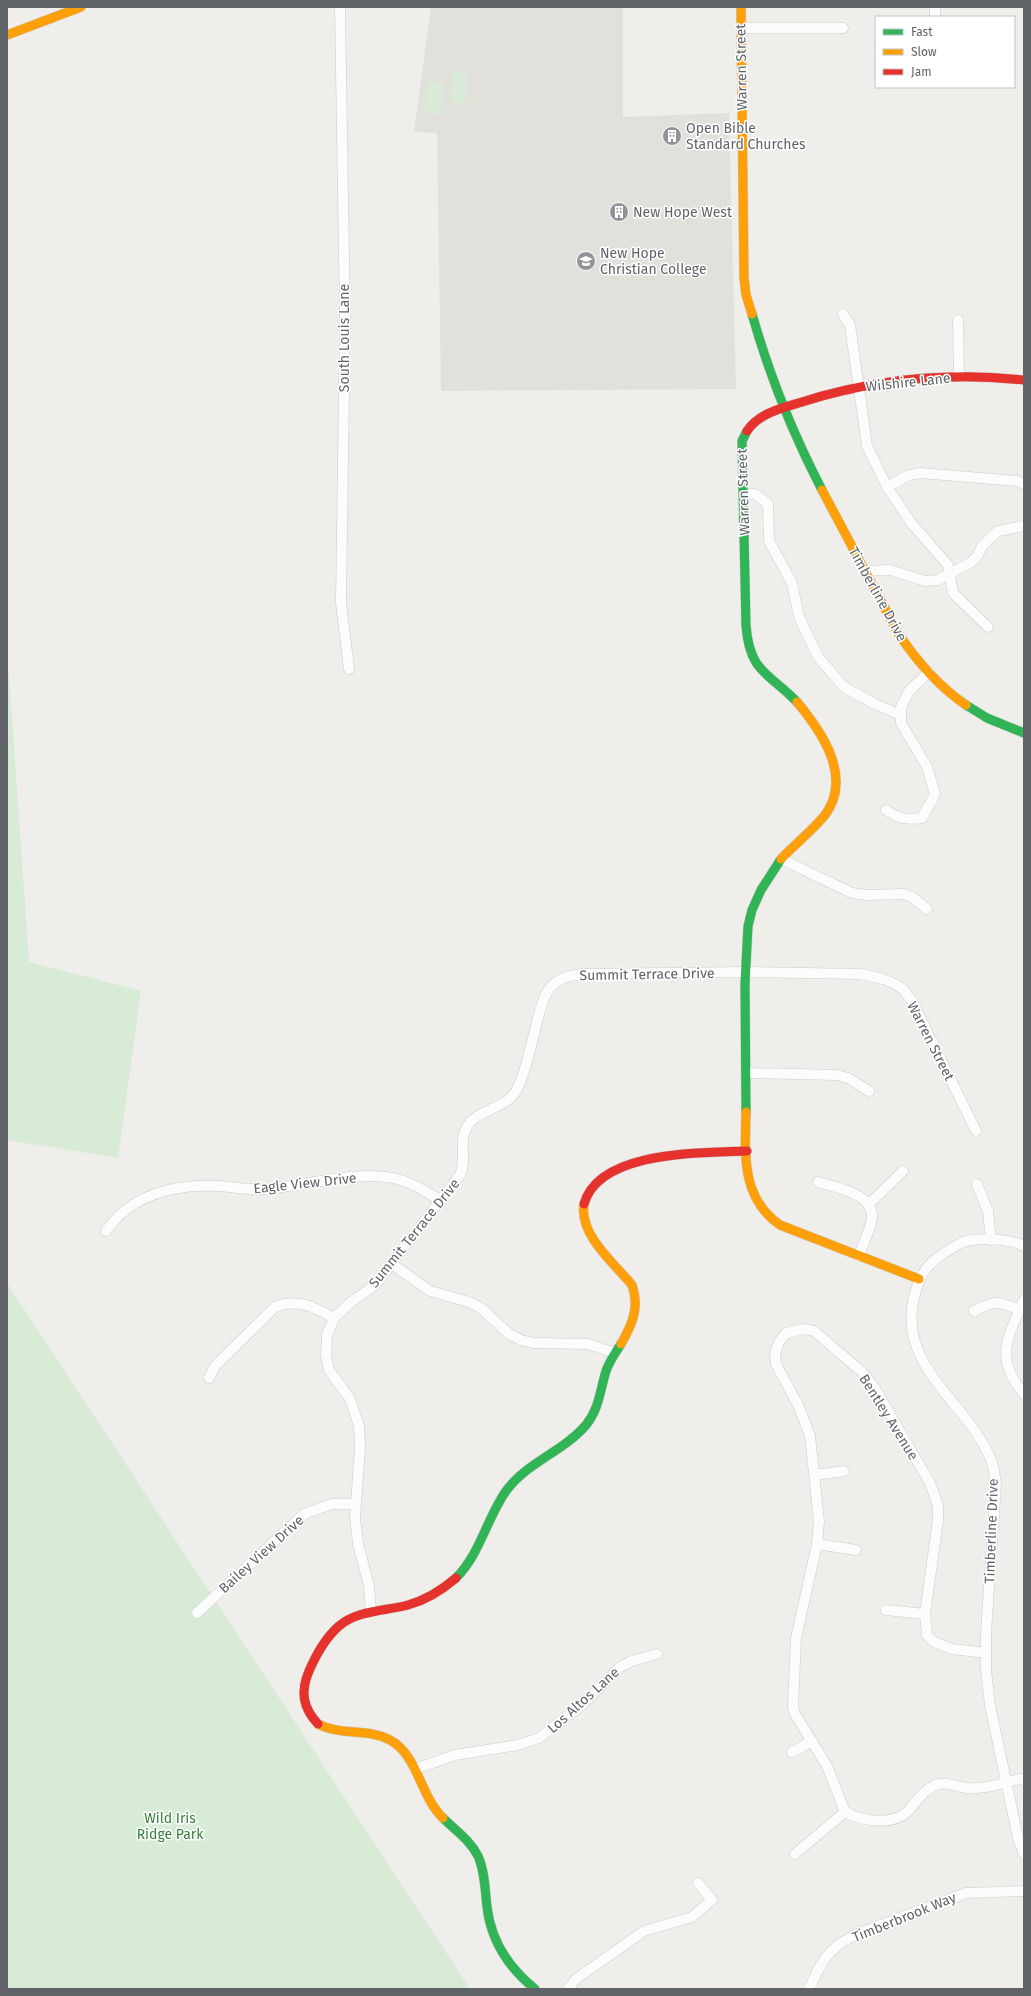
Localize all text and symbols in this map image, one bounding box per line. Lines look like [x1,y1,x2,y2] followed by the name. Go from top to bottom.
[875,16,1015,88] legend
[732,23,751,110] street label: Warren Street
[911,25,933,39] text: Fast
[911,45,937,59] text: Slow
[911,65,931,79] text: Jam
[686,120,806,153] place label: Open Bible Standard Churches
[661,125,683,147] building icon: Open Bible Standard Churches
[608,201,630,223] building icon: New Hope West
[633,204,733,221] place label: New Hope West
[600,245,707,278] place label: New Hope Christian College
[575,250,597,272] school or university icon: New Hope Christian College
[336,284,353,392] street label: South Louis Lane
[865,370,951,395] street label: Wilshire Lane
[733,447,754,536] street label: Warren Street
[845,544,910,644] street label: Timberline Drive
[579,965,715,984] street label: Summit Terrace Drive
[903,999,958,1085] street label: Warren Street
[253,1170,357,1197] street label: Eagle View Drive
[365,1175,464,1291] street label: Summit Terrace Drive
[855,1371,922,1463] street label: Bentley Avenue
[981,1478,1002,1584] street label: Timberline Drive
[215,1512,307,1597] street label: Bailey View Drive
[544,1664,623,1737] street label: Los Altos Lane
[137,1810,204,1843] park label: Wild Iris Ridge Park
[850,1889,959,1946] street label: Timberbrook Way

